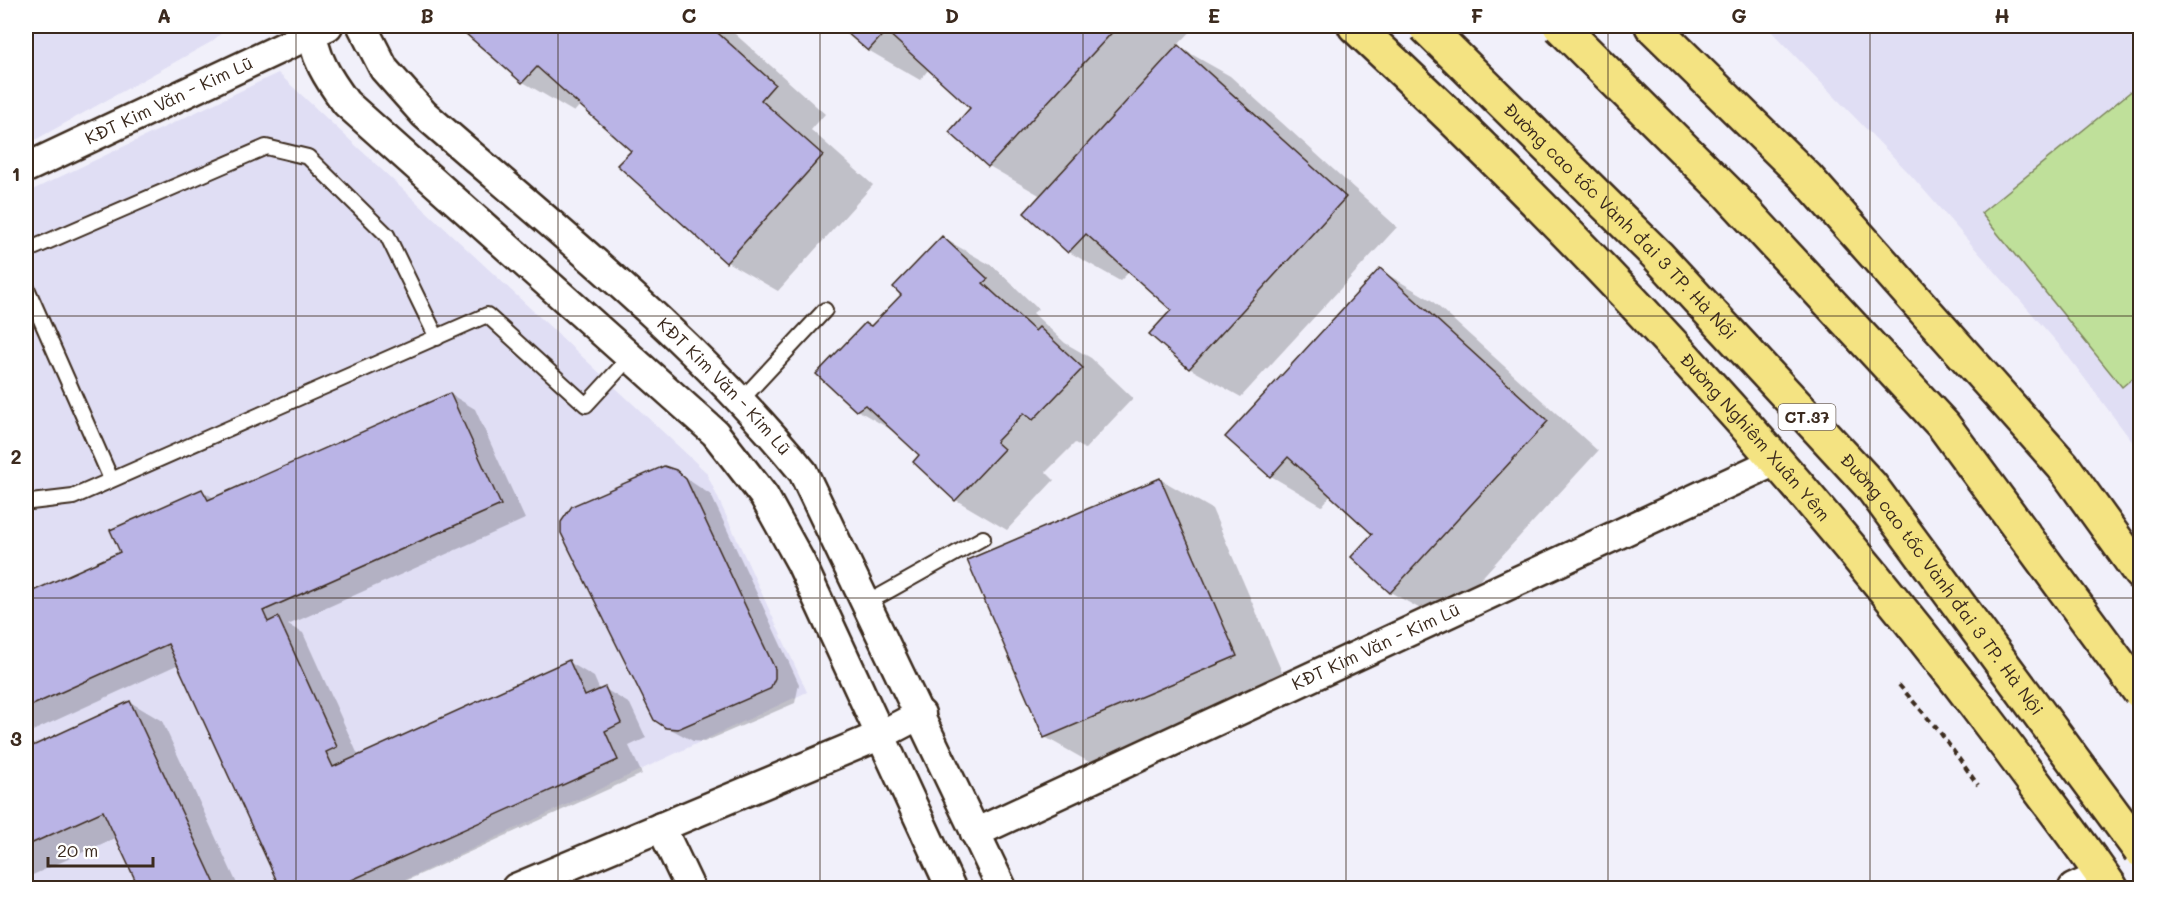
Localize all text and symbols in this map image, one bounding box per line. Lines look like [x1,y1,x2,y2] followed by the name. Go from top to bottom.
[157,2,171,28] text: A
[420,2,434,28] text: B
[682,2,697,28] text: C
[945,2,959,28] text: D
[1208,2,1220,28] text: E
[1471,2,1484,28] text: F
[1731,2,1747,28] text: G
[1994,2,2010,28] text: H
[81,50,256,150] street label: KĐT Kim Văn - Kim Lũ
[1499,97,1742,344] street label: Đường cao tốc Vành đai 3 TP. Hà Nội
[12,160,20,186] text: 1
[653,312,797,460] street label: KĐT Kim Văn - Kim Lũ
[1675,347,1836,526] street label: Đường Nghiêm Xuân Yêm
[1778,404,1836,430] road number: CT.37
[10,443,22,469] text: 2
[1835,447,2049,720] street label: Đường cao tốc Vành đai 3 TP. Hà Nội
[1288,597,1463,695] street label: KĐT Kim Văn - Kim Lũ
[10,725,22,751] text: 3
[48,830,153,868] scale bar
[57,838,98,862] text: 20 m

